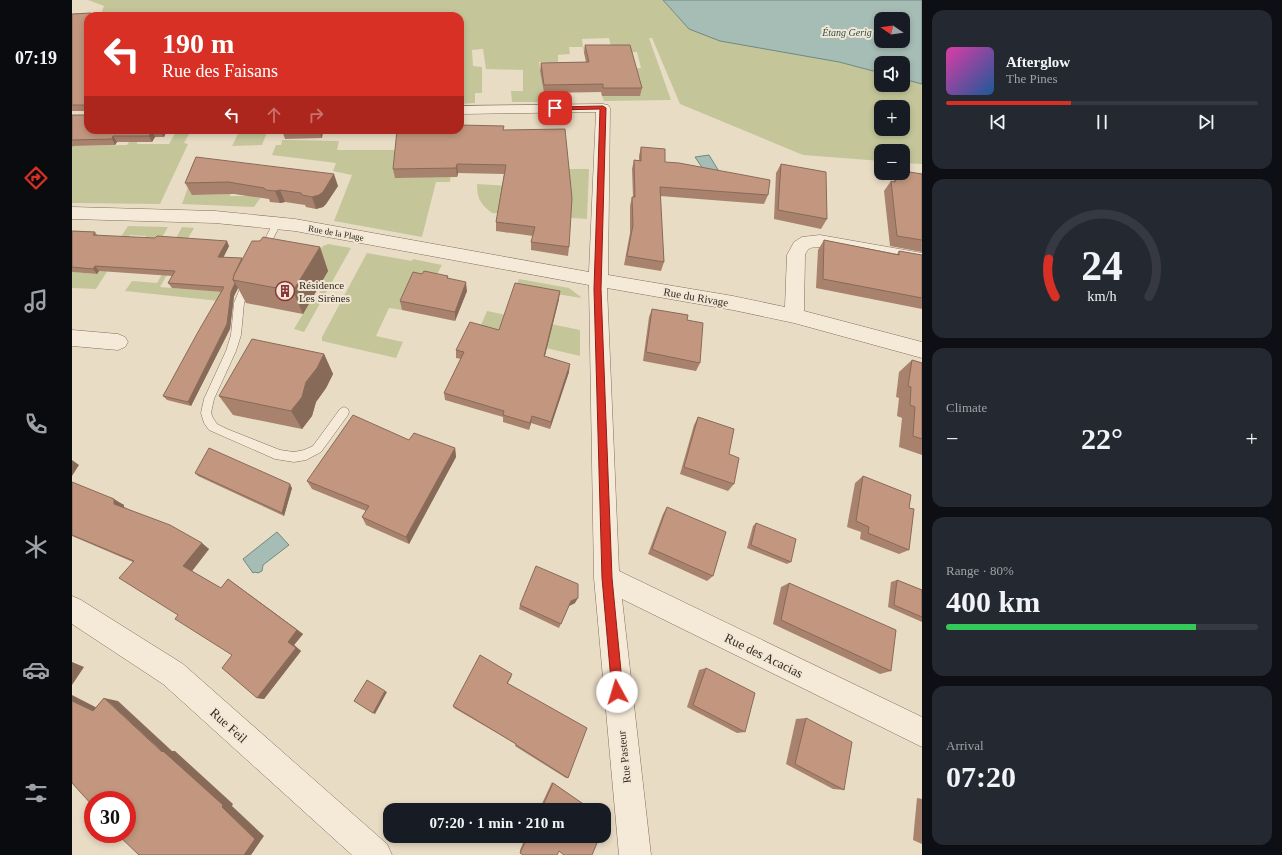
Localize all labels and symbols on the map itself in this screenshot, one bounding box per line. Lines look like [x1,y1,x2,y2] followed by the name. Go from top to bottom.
[874,12,910,48] north arrow
[821,27,872,38] water label: Étang Gerig
[538,91,572,125] pin
[307,223,365,243] street label: Rue de la Plage
[299,279,350,304] place label: Résidence Les Sirènes
[274,280,296,302] building icon: Résidence Les Sirènes
[663,285,729,309] street label: Rue du Rivage
[722,630,805,681] street label: Rue des Acacias
[596,671,638,713] position arrow
[207,705,250,746] street label: Rue Feil
[615,730,633,784] street label: Rue Pasteur
[84,791,136,843] speed limit sign: 30

